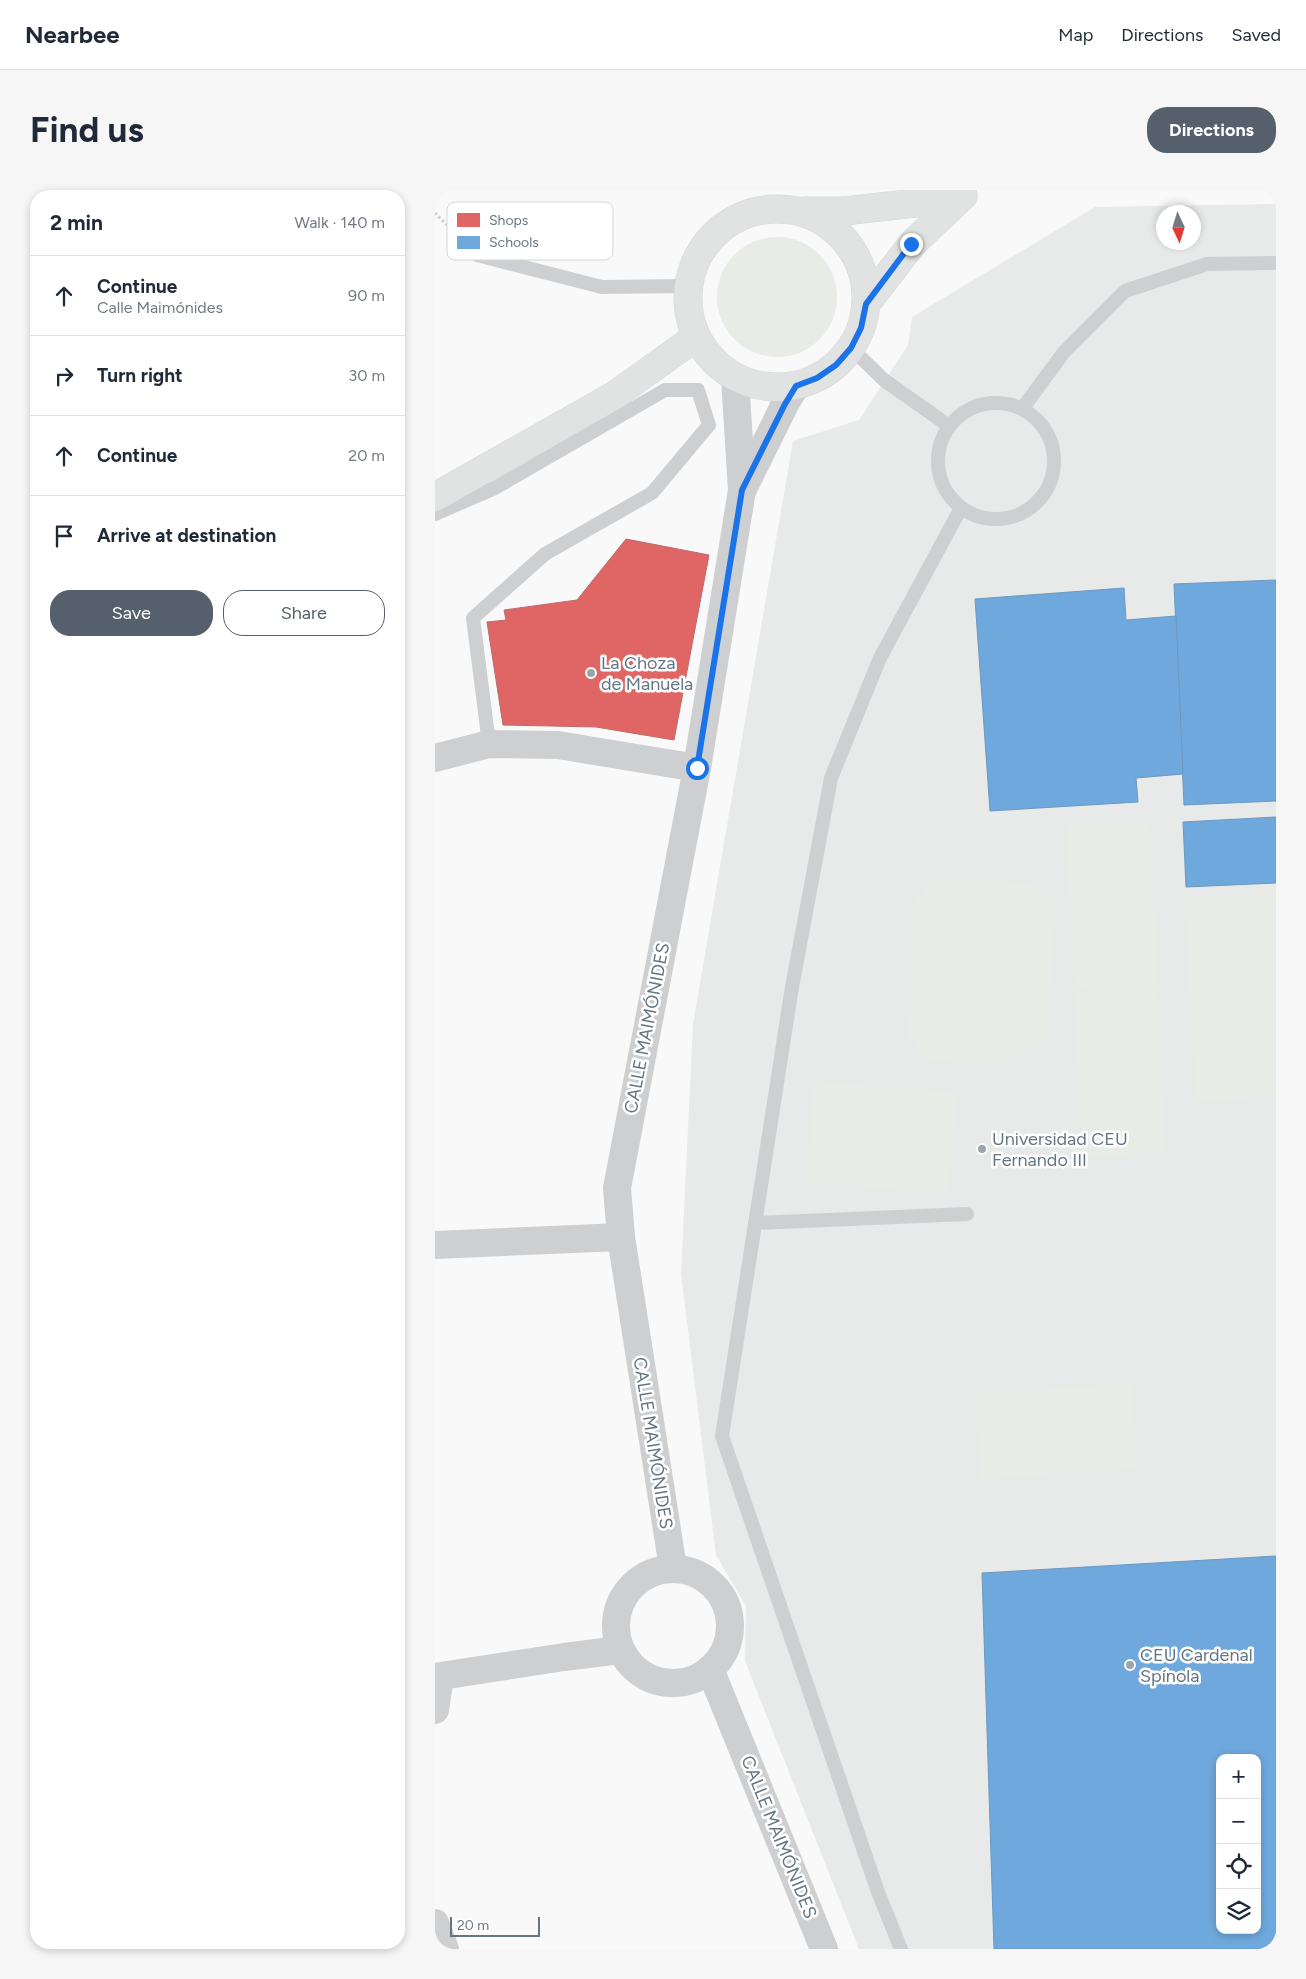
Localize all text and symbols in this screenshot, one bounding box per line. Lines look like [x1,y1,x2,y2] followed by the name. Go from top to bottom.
[25,20,120,49] text: Nearbee
[1058,24,1093,46] text: Map
[1121,24,1203,46] text: Directions
[1231,24,1281,46] text: Saved
[1147,107,1276,153] button: Directions
[30,109,144,151] text: Find us
[447,202,613,260] legend
[1156,205,1201,250] north arrow
[50,210,103,235] text: 2 min
[489,212,528,229] text: Shops
[295,213,385,232] text: Walk · 140 m
[900,233,923,256] route end
[489,234,539,251] text: Schools
[97,275,177,298] text: Continue
[50,282,78,310] icon: ahead
[348,286,385,305] text: 90 m
[97,298,223,317] text: Calle Maimónides
[50,362,78,390] icon: right
[97,364,183,387] text: Turn right
[348,366,385,385] text: 30 m
[50,442,78,470] icon: ahead
[97,444,177,467] text: Continue
[348,446,385,465] text: 20 m
[50,522,78,550] icon: arrive
[97,524,276,547] text: Arrive at destination
[50,590,213,636] button: Save
[223,590,385,636] button: Share
[601,652,693,695] place label: La Choza de Manuela
[585,667,597,679] marker: La Choza de Manuela
[686,757,709,780] route start
[620,941,674,1115] street label: CALLE MAIMÓNIDES
[992,1128,1128,1171] place label: Universidad CEU Fernando III
[976,1143,988,1155] marker: Universidad CEU Fernando III
[629,1356,677,1530] street label: CALLE MAIMÓNIDES
[1140,1644,1253,1687] place label: CEU Cardenal Spínola
[1124,1659,1136,1671] marker: CEU Cardenal Spínola
[736,1753,822,1921] street label: CALLE MAIMÓNIDES
[1216,1754,1261,1934] map controls
[1216,1754,1261,1799] button: +
[1216,1799,1261,1844] button: −
[1216,1844,1261,1889] button: locate
[1216,1889,1261,1934] button: layers
[450,1914,540,1937] scale bar
[457,1917,489,1934] text: 20 m

